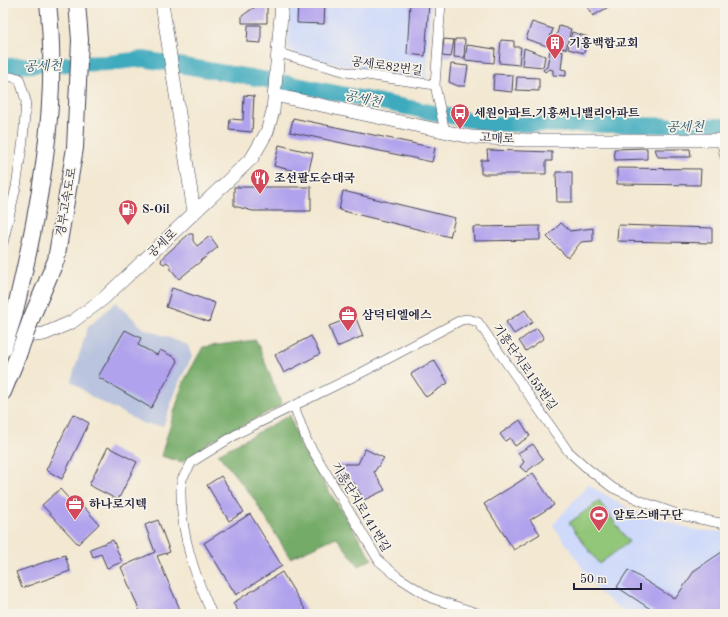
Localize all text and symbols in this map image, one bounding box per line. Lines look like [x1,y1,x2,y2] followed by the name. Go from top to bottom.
[544,32,566,60] building icon: 기흥백합교회
[569,36,639,50] place label: 기흥백합교회
[350,55,423,78] street label: 공세로82번길
[24,57,64,74] water label: 공세천
[343,87,384,110] water label: 공세천
[449,102,471,130] bus stop icon: 세원아파트.기흥써니밸리아파트
[474,106,640,120] place label: 세원아파트.기흥써니밸리아파트
[666,119,705,134] water label: 공세천
[479,131,515,146] street label: 고매로
[53,166,79,237] street label: 경부고속도로
[249,167,271,195] restaurant icon: 조선팔도순대국
[274,171,356,185] place label: 조선팔도순대국
[117,198,139,226] fuel station icon: S-Oil
[142,204,170,216] place label: S-Oil
[145,226,180,260] street label: 공세로
[337,304,359,332] office icon: 삼덕티엘에스
[362,308,432,322] place label: 삼덕티엘에스
[490,321,560,413] street label: 기흥단지로155번길
[329,460,393,554] street label: 기흥단지로141번길
[64,493,86,521] office icon: 하나로지텍
[89,497,147,511] place label: 하나로지텍
[588,504,610,532] sports icon: 알토스배구단
[613,508,683,522] place label: 알토스배구단
[574,565,641,591] scale bar
[580,573,607,586] text: 50 m

